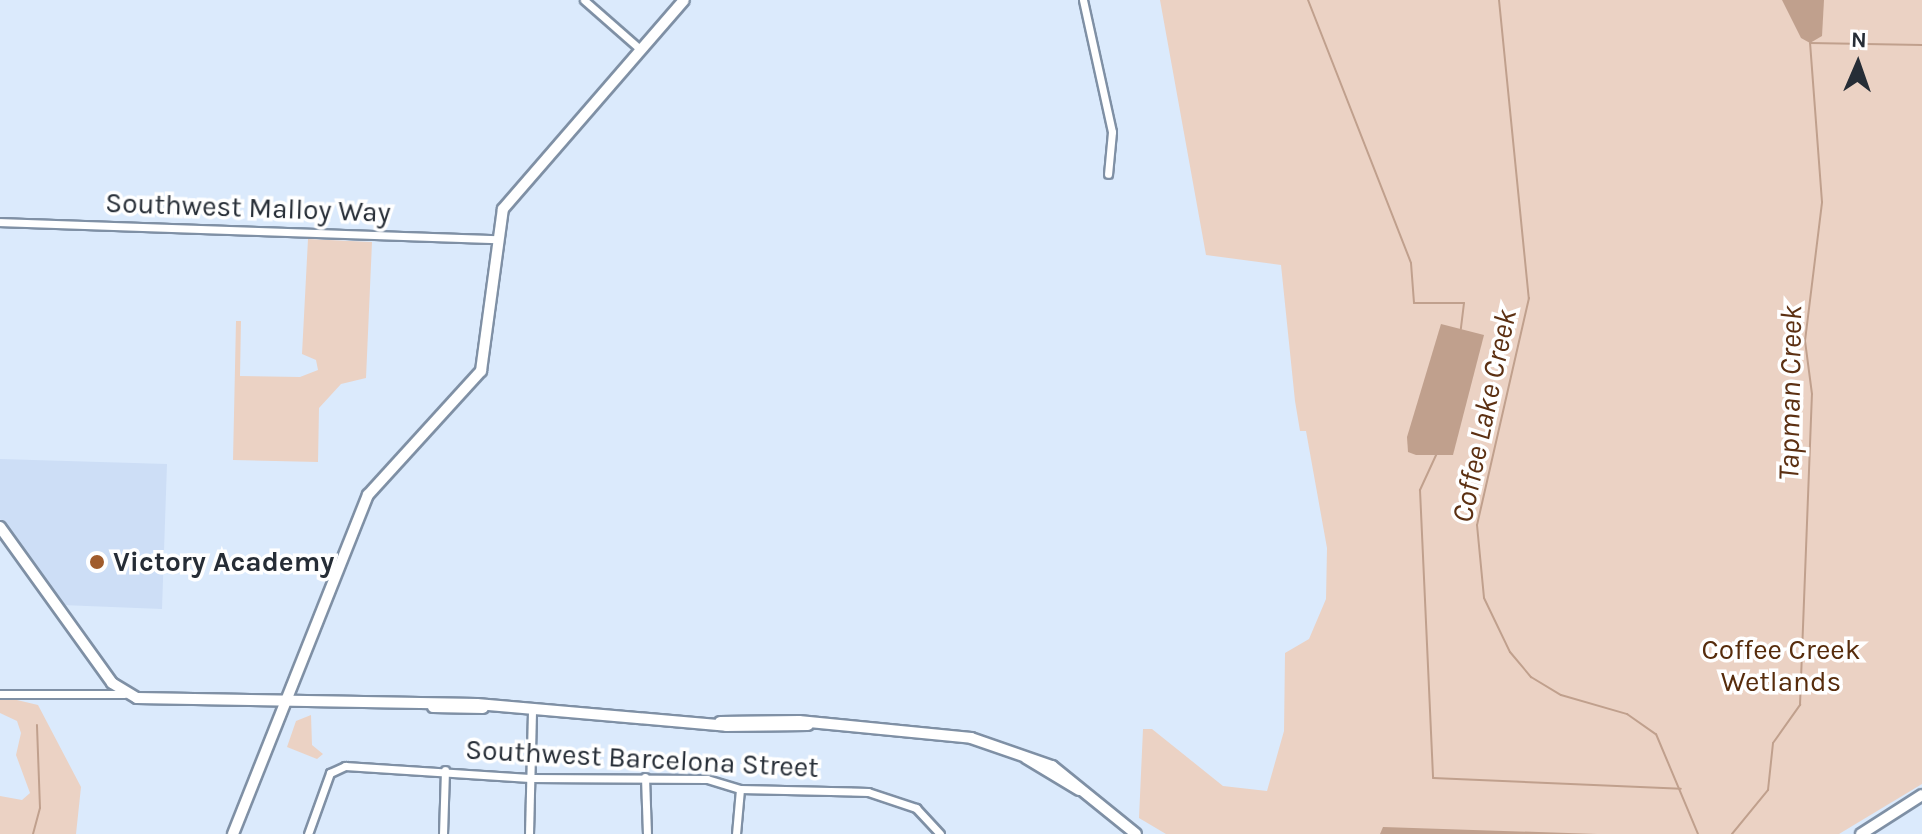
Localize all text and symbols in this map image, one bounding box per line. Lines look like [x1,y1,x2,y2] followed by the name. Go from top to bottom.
[1818,24,1898,104] north arrow
[1850,27,1867,53] text: N
[105,186,391,230] street label: Southwest Malloy Way
[1770,305,1810,481] water label: Tapman Creek
[1444,306,1524,526] water label: Coffee Lake Creek
[113,545,334,579] place label: Victory Academy
[88,553,106,571] marker: Victory Academy
[1702,633,1860,699] park label: Coffee Creek Wetlands
[464,733,820,785] street label: Southwest Barcelona Street

